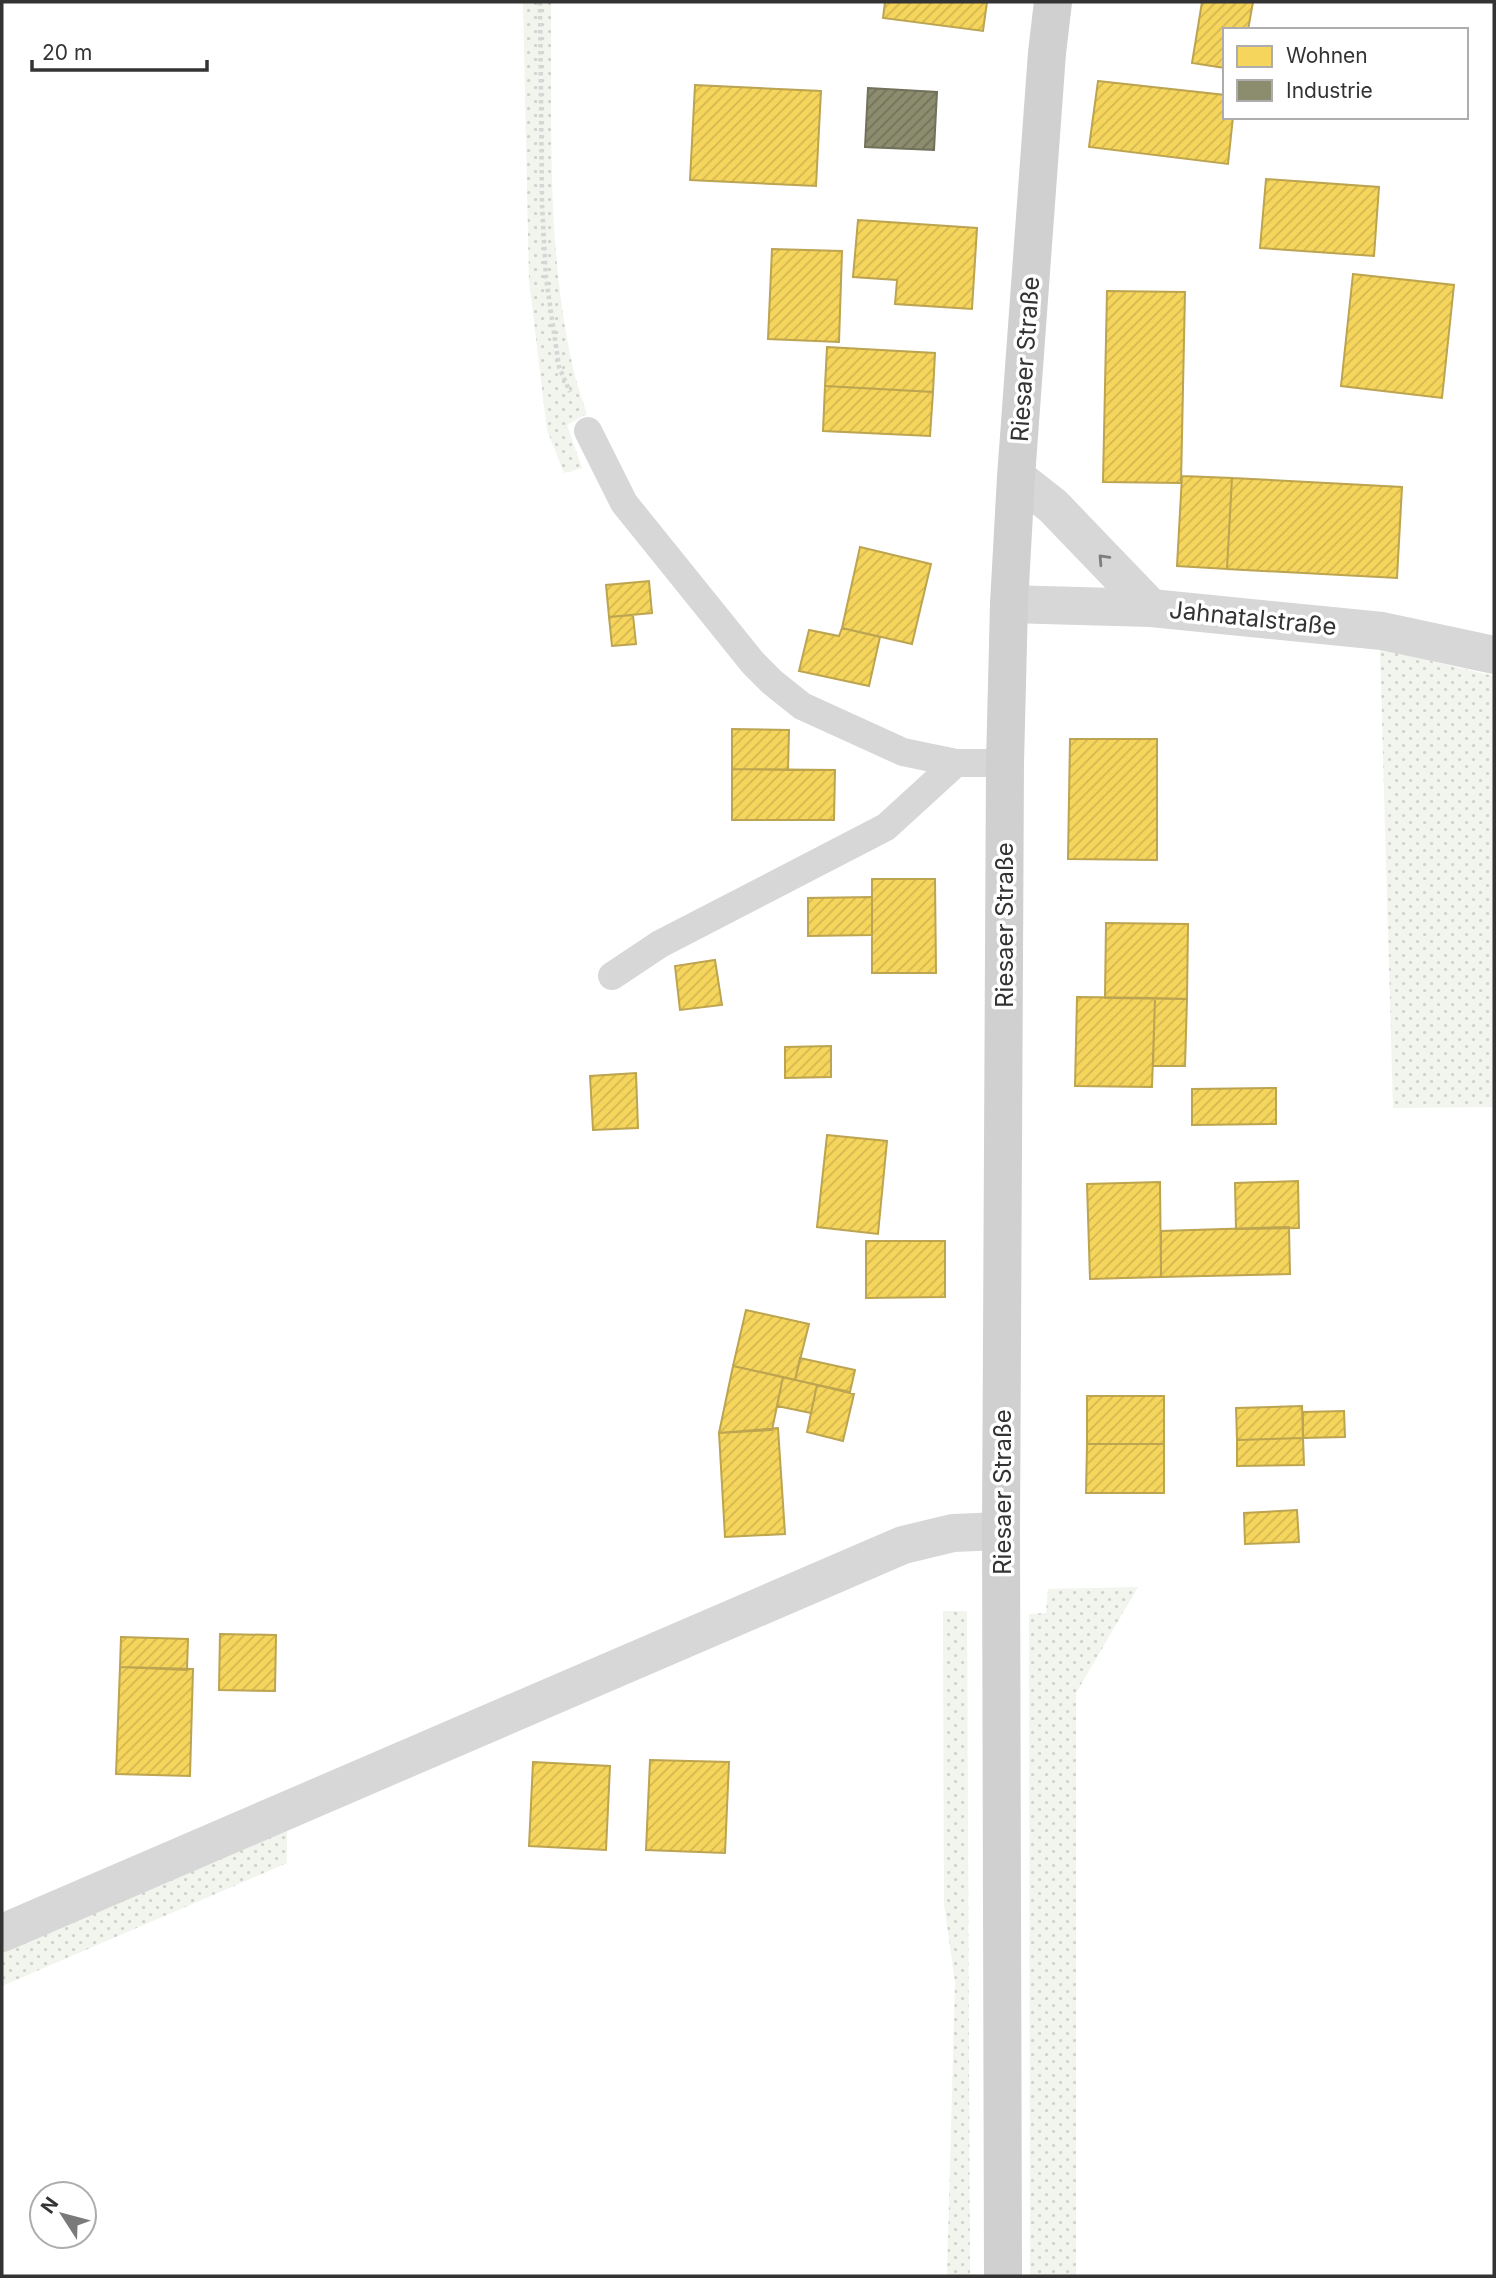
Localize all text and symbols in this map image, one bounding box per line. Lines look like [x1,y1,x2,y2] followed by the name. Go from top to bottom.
[32,28,206,72] scale bar
[1223,28,1468,119] legend
[42,40,92,65] text: 20 m
[1286,43,1368,68] text: Wohnen
[1286,78,1373,103] text: Industrie
[1005,275,1045,443] street label: Riesaer Straße
[1099,554,1111,567] one-way arrow
[1168,595,1338,641] street label: Jahnatalstraße
[990,842,1019,1008] street label: Riesaer Straße
[988,1409,1017,1575] street label: Riesaer Straße
[28,2180,98,2250] north arrow
[36,2193,63,2218] text: N

